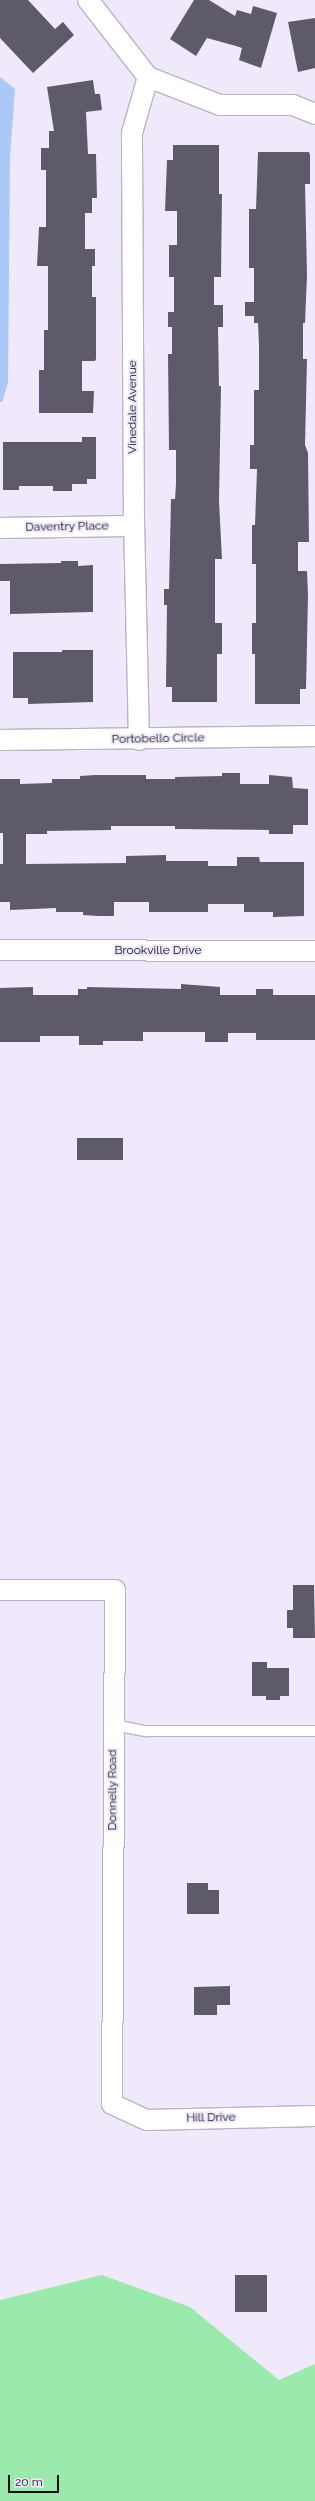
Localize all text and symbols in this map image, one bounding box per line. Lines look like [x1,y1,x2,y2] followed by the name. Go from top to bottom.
[126,360,140,454] street label: Vinedale Avenue
[25,519,109,535] street label: Daventry Place
[112,731,204,747] street label: Portobello Circle
[115,944,201,958] street label: Brookville Drive
[106,1749,120,1831] street label: Donnelly Road
[186,2110,236,2126] street label: Hill Drive
[10,2467,61,2493] scale bar
[15,2475,43,2489] text: 20 m

